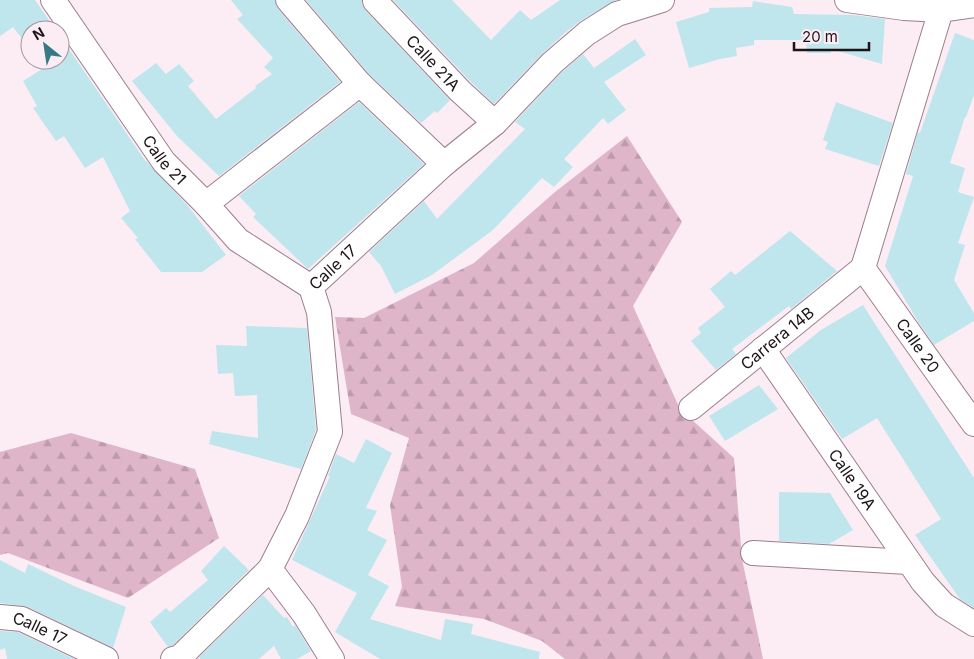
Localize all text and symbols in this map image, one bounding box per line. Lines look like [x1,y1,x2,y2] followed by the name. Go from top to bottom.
[20,20,70,70] north arrow
[794,20,869,52] scale bar
[29,23,47,43] text: N
[802,27,838,46] text: 20 m
[402,31,465,95] street label: Calle 21A
[138,131,191,189] street label: Calle 21
[305,240,361,294] street label: Calle 17
[736,302,818,374] street label: Carrera 14B
[892,314,944,377] street label: Calle 20
[824,445,880,514] street label: Calle 19A
[12,608,70,649] street label: Calle 17

